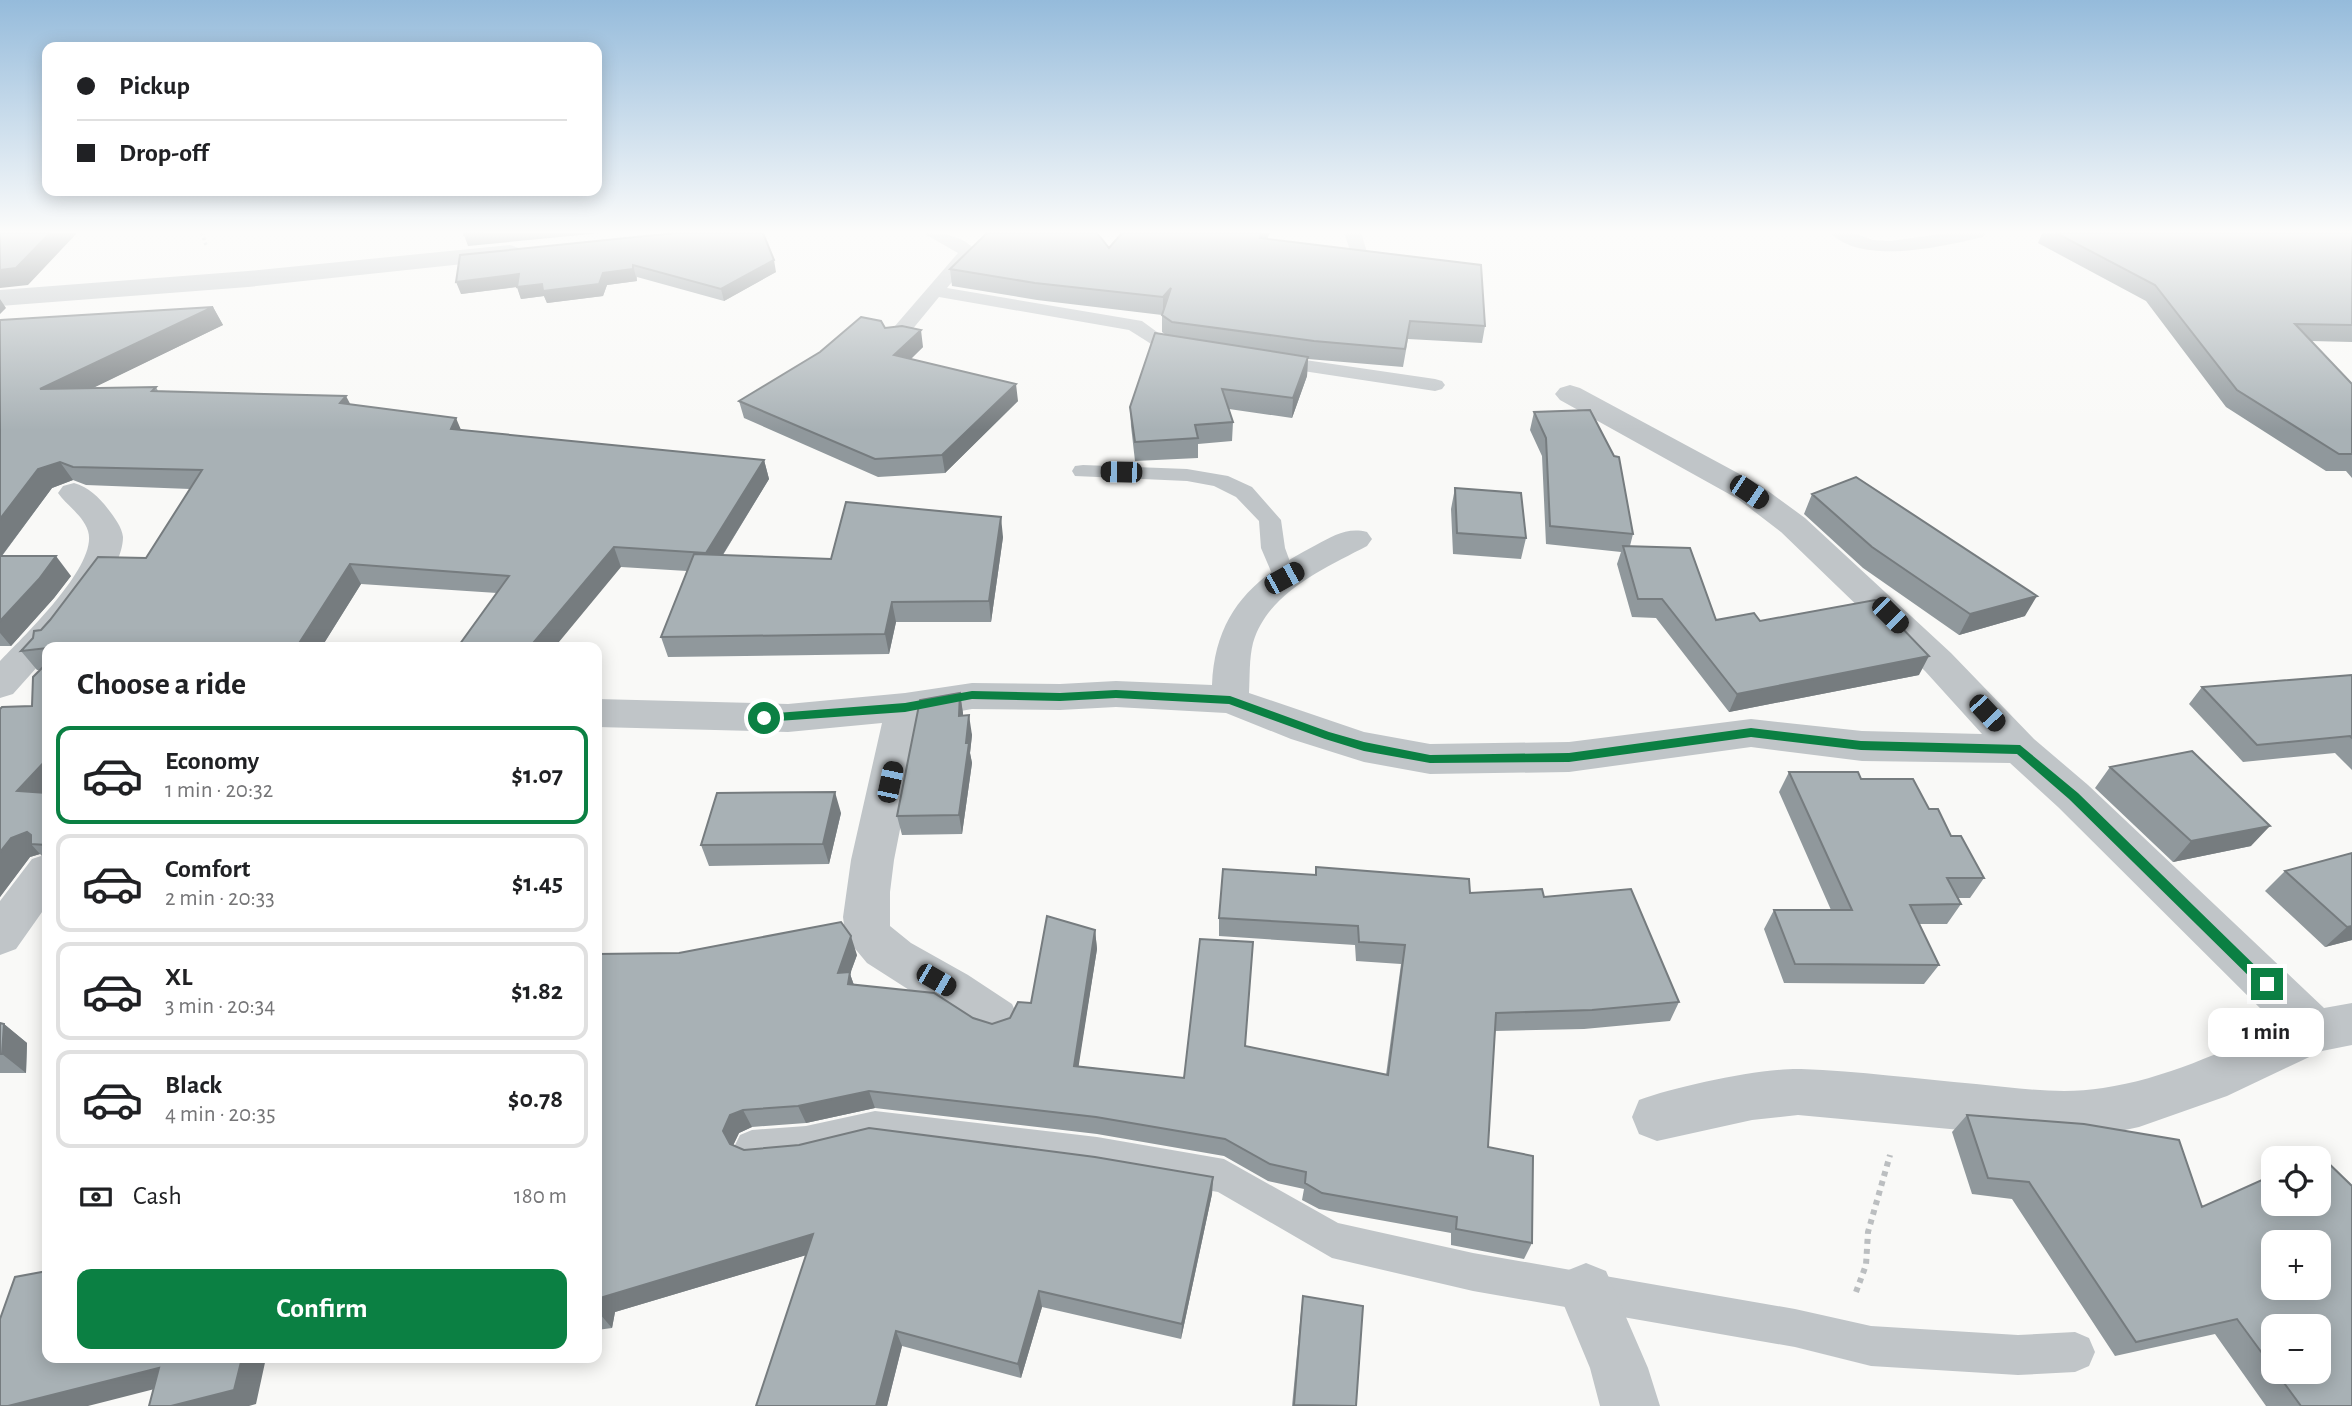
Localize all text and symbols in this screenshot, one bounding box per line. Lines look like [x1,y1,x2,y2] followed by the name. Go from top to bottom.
[119,73,190,99] text: Pickup
[119,140,208,166] text: Drop-off
[1100,461,1143,483] car
[1726,472,1773,512] car
[1261,559,1308,597] car
[1868,593,1913,637] car
[77,668,246,700] text: Choose a ride
[1965,690,2010,736] car
[748,702,780,734] route start
[81,744,144,807] icon: car
[165,748,259,774] text: Economy
[876,759,905,805] car
[511,762,563,788] text: $1.07
[165,779,273,802] text: 1 min · 20:32
[81,852,144,915] icon: car
[165,856,250,882] text: Comfort
[512,870,563,896] text: $1.45
[165,887,275,910] text: 2 min · 20:33
[81,960,144,1023] icon: car
[913,960,960,1000] car
[165,964,192,990] text: XL
[2251,968,2283,1000] route end
[511,978,563,1004] text: $1.82
[165,995,275,1018] text: 3 min · 20:34
[2209,1009,2325,1058] callout: 1 min
[2242,1021,2290,1044] text: 1 min
[81,1068,144,1131] icon: car
[165,1072,222,1098] text: Black
[508,1086,563,1112] text: $0.78
[165,1103,276,1126] text: 4 min · 20:35
[2261,1146,2331,1384] map controls
[2261,1146,2331,1216] button: locate
[77,1178,115,1216] icon: cash
[133,1183,182,1209] text: Cash
[514,1185,567,1208] text: 180 m
[2261,1230,2331,1300] button: +
[77,1269,567,1349] button: Confirm
[2261,1314,2331,1384] button: −

